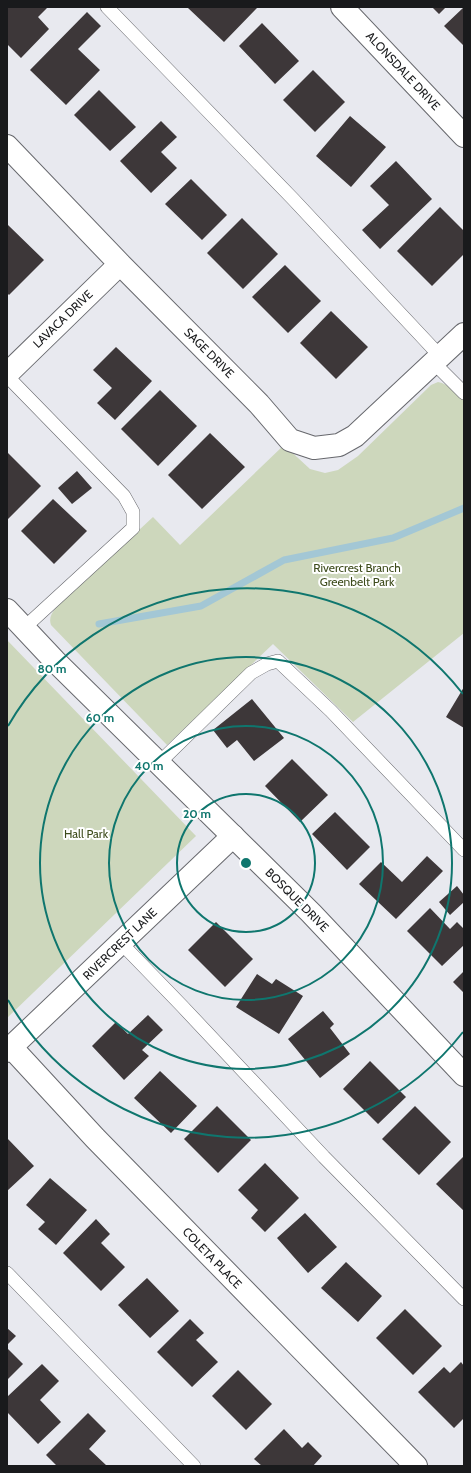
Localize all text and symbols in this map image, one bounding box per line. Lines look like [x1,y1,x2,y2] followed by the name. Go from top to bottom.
[363,28,444,113] street label: ALONSDALE DRIVE
[30,286,96,351] street label: LAVACA DRIVE
[181,324,238,381] street label: SAGE DRIVE
[313,560,401,589] park label: Rivercrest Branch Greenbelt Park
[38,661,66,676] text: 80 m
[86,710,114,725] text: 60 m
[134,758,164,773] text: 40 m
[183,806,211,821] text: 20 m
[64,826,109,841] park label: Hall Park
[239,856,253,870] centre of rings
[262,865,332,935] street label: BOSQUE DRIVE
[79,904,160,983] street label: RIVERCREST LANE
[179,1224,245,1292] street label: COLETA PLACE

